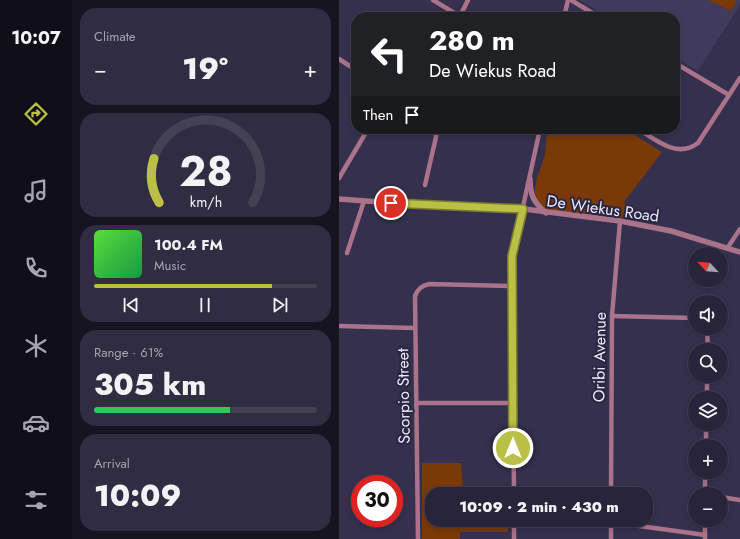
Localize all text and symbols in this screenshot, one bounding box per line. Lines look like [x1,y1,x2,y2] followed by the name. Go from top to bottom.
[429,20,515,61] text: 280 m
[11,25,61,51] text: 10:07
[94,27,135,46] text: Climate
[363,28,415,80] icon: left
[182,47,228,90] text: 19°
[94,53,107,85] text: −
[303,53,317,85] text: +
[429,58,556,84] text: De Wiekus Road
[22,100,50,128] icon: directions
[363,104,393,126] text: Then
[401,104,423,126] icon: arrive
[179,141,232,202] text: 28
[22,177,50,205] icon: music
[374,186,408,220] pin
[545,189,661,228] street label: De Wiekus Road
[189,191,222,211] text: km/h
[380,192,402,214] icon: arrive
[154,234,223,256] text: 100.4 FM
[688,247,728,287] north arrow
[688,247,728,527] map controls
[22,254,50,282] icon: phone
[154,256,186,275] text: Music
[120,294,142,316] icon: previous
[194,294,216,316] icon: pause
[269,294,291,316] icon: next
[688,295,728,335] button: sound
[587,312,612,402] street label: Oribi Avenue
[22,332,50,360] icon: climate
[94,343,163,362] text: Range · 61%
[688,343,728,383] button: search
[391,348,416,444] street label: Scorpio Street
[94,363,206,406] text: 305 km
[688,391,728,431] button: layers
[22,409,50,437] icon: car
[492,427,534,469] position arrow
[688,439,728,479] button: +
[94,454,130,473] text: Arrival
[94,474,181,517] text: 10:09
[351,475,403,527] speed limit sign: 30
[22,486,50,514] icon: filters
[688,487,728,527] button: −
[459,496,619,518] text: 10:09 · 2 min · 430 m

